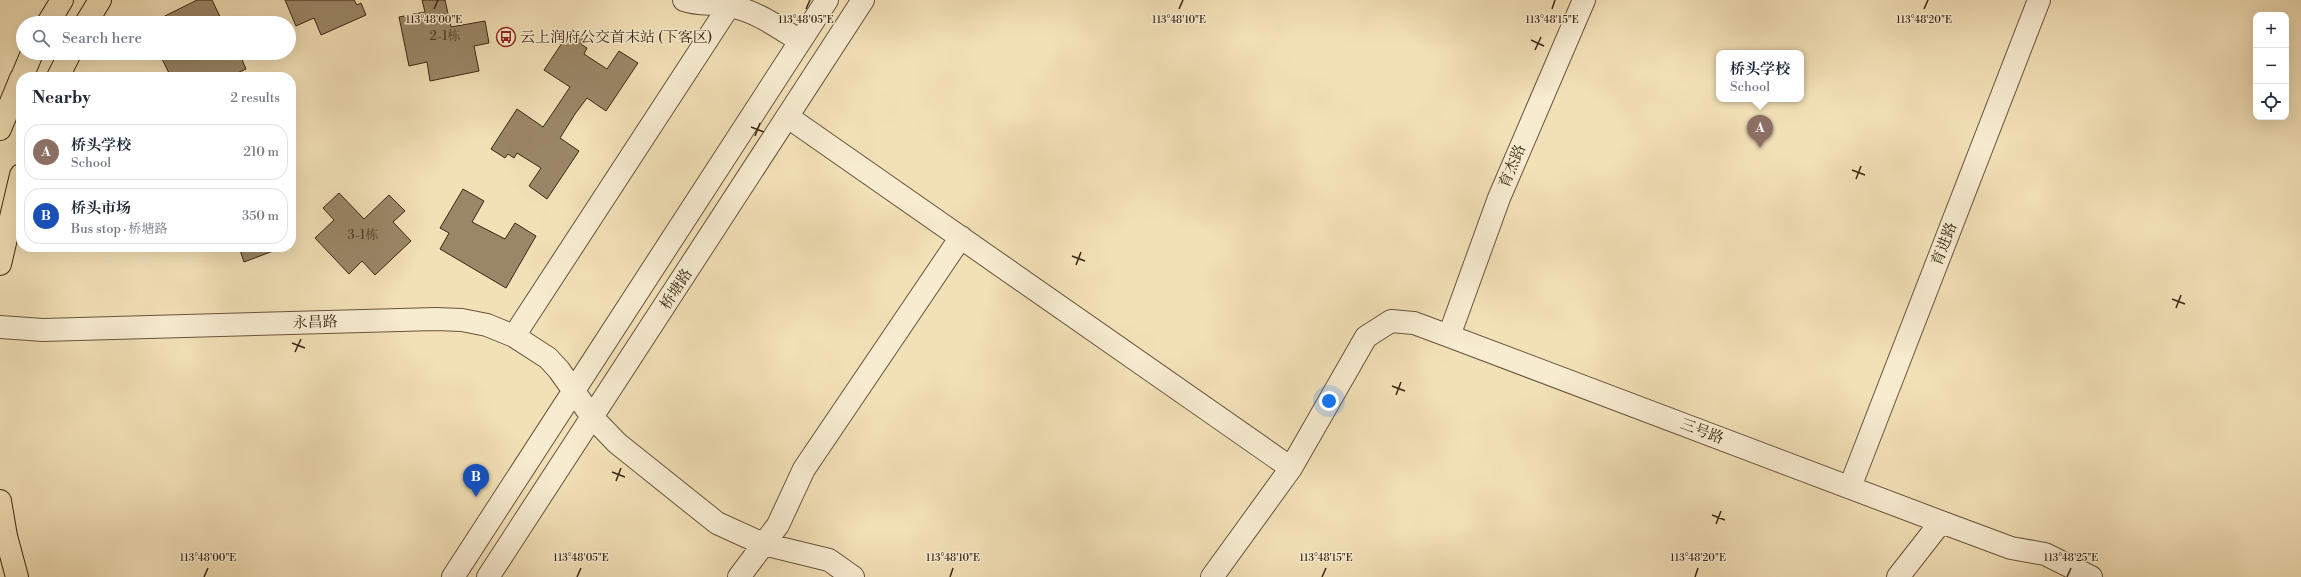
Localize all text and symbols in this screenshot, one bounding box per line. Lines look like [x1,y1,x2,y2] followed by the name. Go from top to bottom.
[2253,12,2289,120] map controls
[2253,12,2289,48] button: +
[406,14,462,26] text: 113°48'00"E
[778,14,834,26] text: 113°48'05"E
[1152,14,1206,26] text: 113°48'10"E
[1525,14,1579,26] text: 113°48'15"E
[1896,14,1952,26] text: 113°48'20"E
[16,16,296,60] search box
[495,26,517,48] bus stop icon: 云上润府公交首末站 (下客区)
[30,27,52,49] icon: search
[429,28,461,44] house number: 2-1栋
[520,28,712,47] place label: 云上润府公交首末站 (下客区)
[62,29,142,48] text: Search here
[2253,48,2289,84] button: −
[1716,50,1804,102] popup
[1730,60,1790,79] text: 桥头学校
[1730,79,1770,95] text: School
[2253,84,2289,120] button: locate
[32,87,91,109] text: Nearby
[231,90,280,106] text: 2 results
[1747,115,1773,148] pin: A
[71,136,131,155] text: 桥头学校
[1495,142,1530,191] street label: 育杰路
[41,144,51,160] text: A
[244,144,279,160] text: 210 m
[71,155,111,171] text: School
[71,199,131,218] text: 桥头市场
[41,208,51,224] text: B
[242,208,279,224] text: 350 m
[1928,220,1961,269] street label: 育进路
[71,221,168,237] text: Bus stop · 桥塘路
[348,227,378,243] house number: 3-1栋
[656,265,697,313] street label: 桥塘路
[292,312,338,333] street label: 永昌路
[1319,391,1339,411] your location
[1677,415,1726,448] street label: 三号路
[463,464,489,497] pin: B
[180,552,236,564] text: 113°48'00"E
[553,552,609,564] text: 113°48'05"E
[926,552,980,564] text: 113°48'10"E
[1299,552,1353,564] text: 113°48'15"E
[1670,552,1726,564] text: 113°48'20"E
[2044,552,2098,564] text: 113°48'25"E

